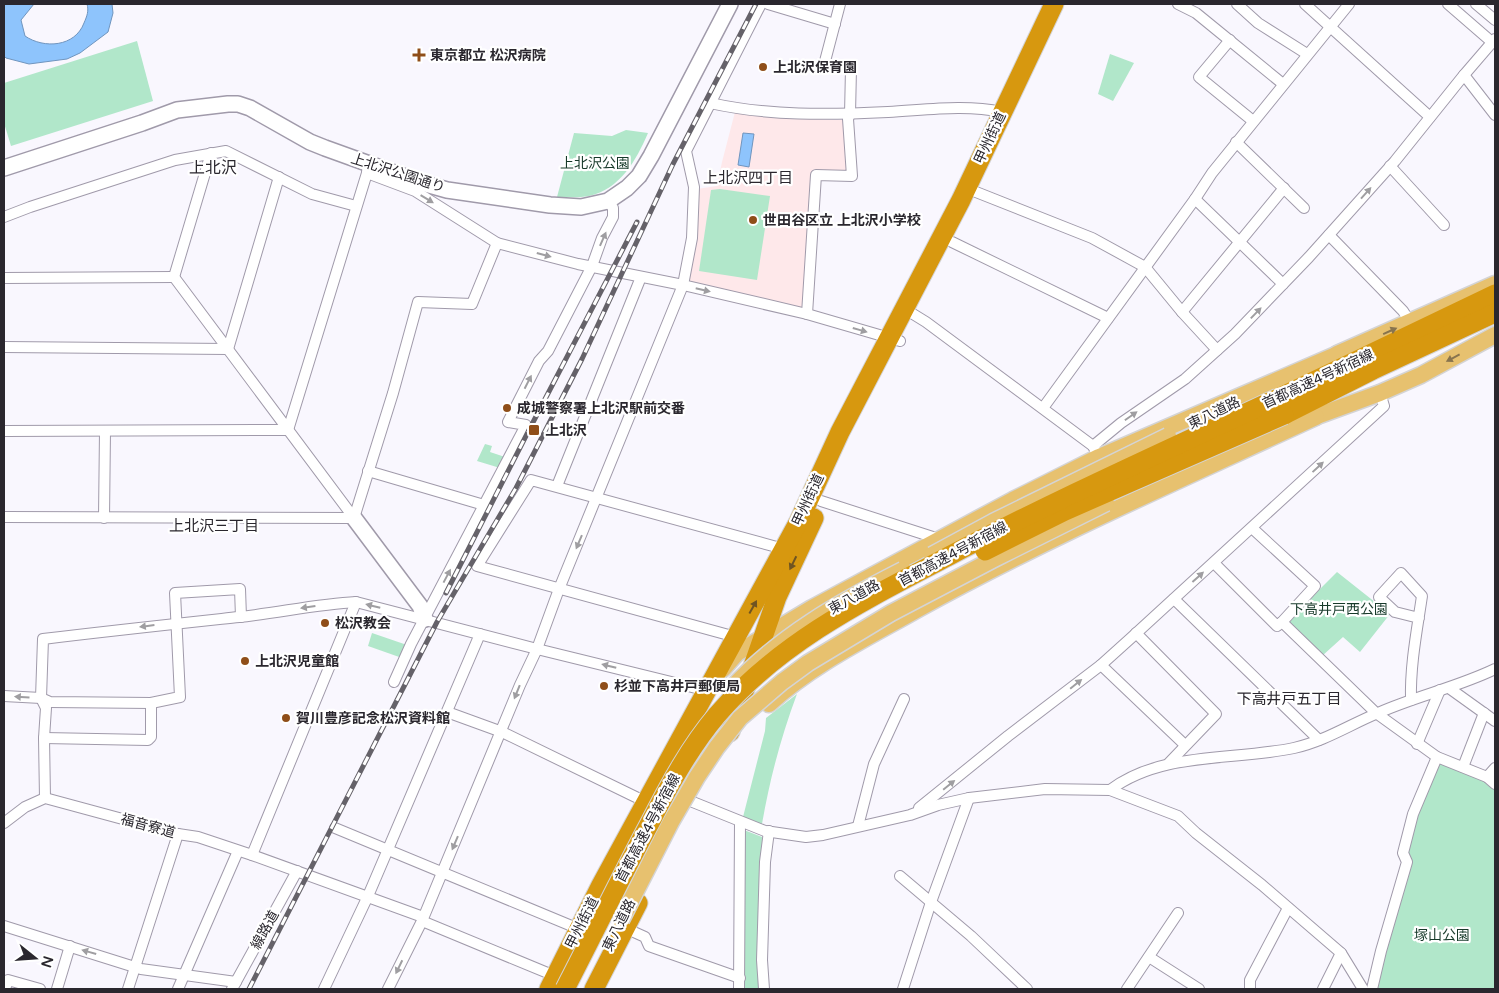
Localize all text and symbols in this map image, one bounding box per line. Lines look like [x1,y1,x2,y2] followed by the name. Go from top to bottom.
[430,47,546,64] place label: 東京都立 松沢病院
[412,48,426,62] marker: 東京都立 松沢病院
[773,59,857,76] place label: 上北沢保育園
[757,61,769,73] marker: 上北沢保育園
[970,109,1010,167] street label: 甲州街道
[349,150,447,196] street label: 上北沢公園通り
[560,155,630,172] park label: 上北沢公園
[189,158,237,178] district label: 上北沢
[703,169,793,187] district label: 上北沢四丁目
[1360,188,1372,200] one-way arrow
[421,194,434,203] one-way arrow
[763,212,921,229] place label: 世田谷区立 上北沢小学校
[747,214,759,226] marker: 世田谷区立 上北沢小学校
[598,231,607,246] one-way arrow
[537,251,552,259] one-way arrow
[695,286,710,294] one-way arrow
[1250,307,1262,319] one-way arrow
[853,326,868,334] one-way arrow
[1383,327,1397,335] one-way arrow
[1260,346,1376,412] street label: 首都高速4号新宿線
[1445,354,1460,362] one-way arrow
[524,375,532,389] one-way arrow
[1185,393,1243,433] street label: 東八道路
[517,400,685,417] place label: 成城警察署上北沢駅前交番
[501,402,513,414] marker: 成城警察署上北沢駅前交番
[1125,411,1138,421] one-way arrow
[545,422,587,439] place label: 上北沢
[527,423,541,437] marker: 上北沢
[1312,461,1324,473] one-way arrow
[788,471,828,529] street label: 甲州街道
[169,517,259,535] district label: 上北沢三丁目
[896,518,1010,590] street label: 首都高速4号新宿線
[574,535,582,549] one-way arrow
[789,556,797,570] one-way arrow
[443,569,451,583] one-way arrow
[1192,571,1204,583] one-way arrow
[825,576,883,618] street label: 東八道路
[749,599,757,614] one-way arrow
[1290,601,1388,618] park label: 下高井戸西公園
[366,602,381,610] one-way arrow
[299,603,315,611] one-way arrow
[335,615,391,632] place label: 松沢教会
[319,617,331,629] marker: 松沢教会
[138,623,154,631] one-way arrow
[255,653,339,670] place label: 上北沢児童館
[239,655,251,667] marker: 上北沢児童館
[602,662,617,670] one-way arrow
[614,678,740,695] place label: 杉並下高井戸郵便局
[1069,679,1082,690] one-way arrow
[598,680,610,692] marker: 杉並下高井戸郵便局
[513,685,520,700] one-way arrow
[1236,690,1342,708] district label: 下高井戸五丁目
[14,693,30,701] one-way arrow
[296,710,450,727] place label: 賀川豊彦記念松沢資料館
[280,712,292,724] marker: 賀川豊彦記念松沢資料館
[612,771,684,885] street label: 首都高速4号新宿線
[942,779,955,790] one-way arrow
[119,811,177,841] street label: 福音寮道
[450,836,458,850] one-way arrow
[562,894,602,952] street label: 甲州街道
[599,896,639,954] street label: 東八道路
[247,908,283,952] street label: 線路道
[1414,927,1470,944] park label: 塚山公園
[10,933,60,983] north arrow
[81,948,96,956] one-way arrow
[37,954,57,970] text: N
[395,960,403,974] one-way arrow

